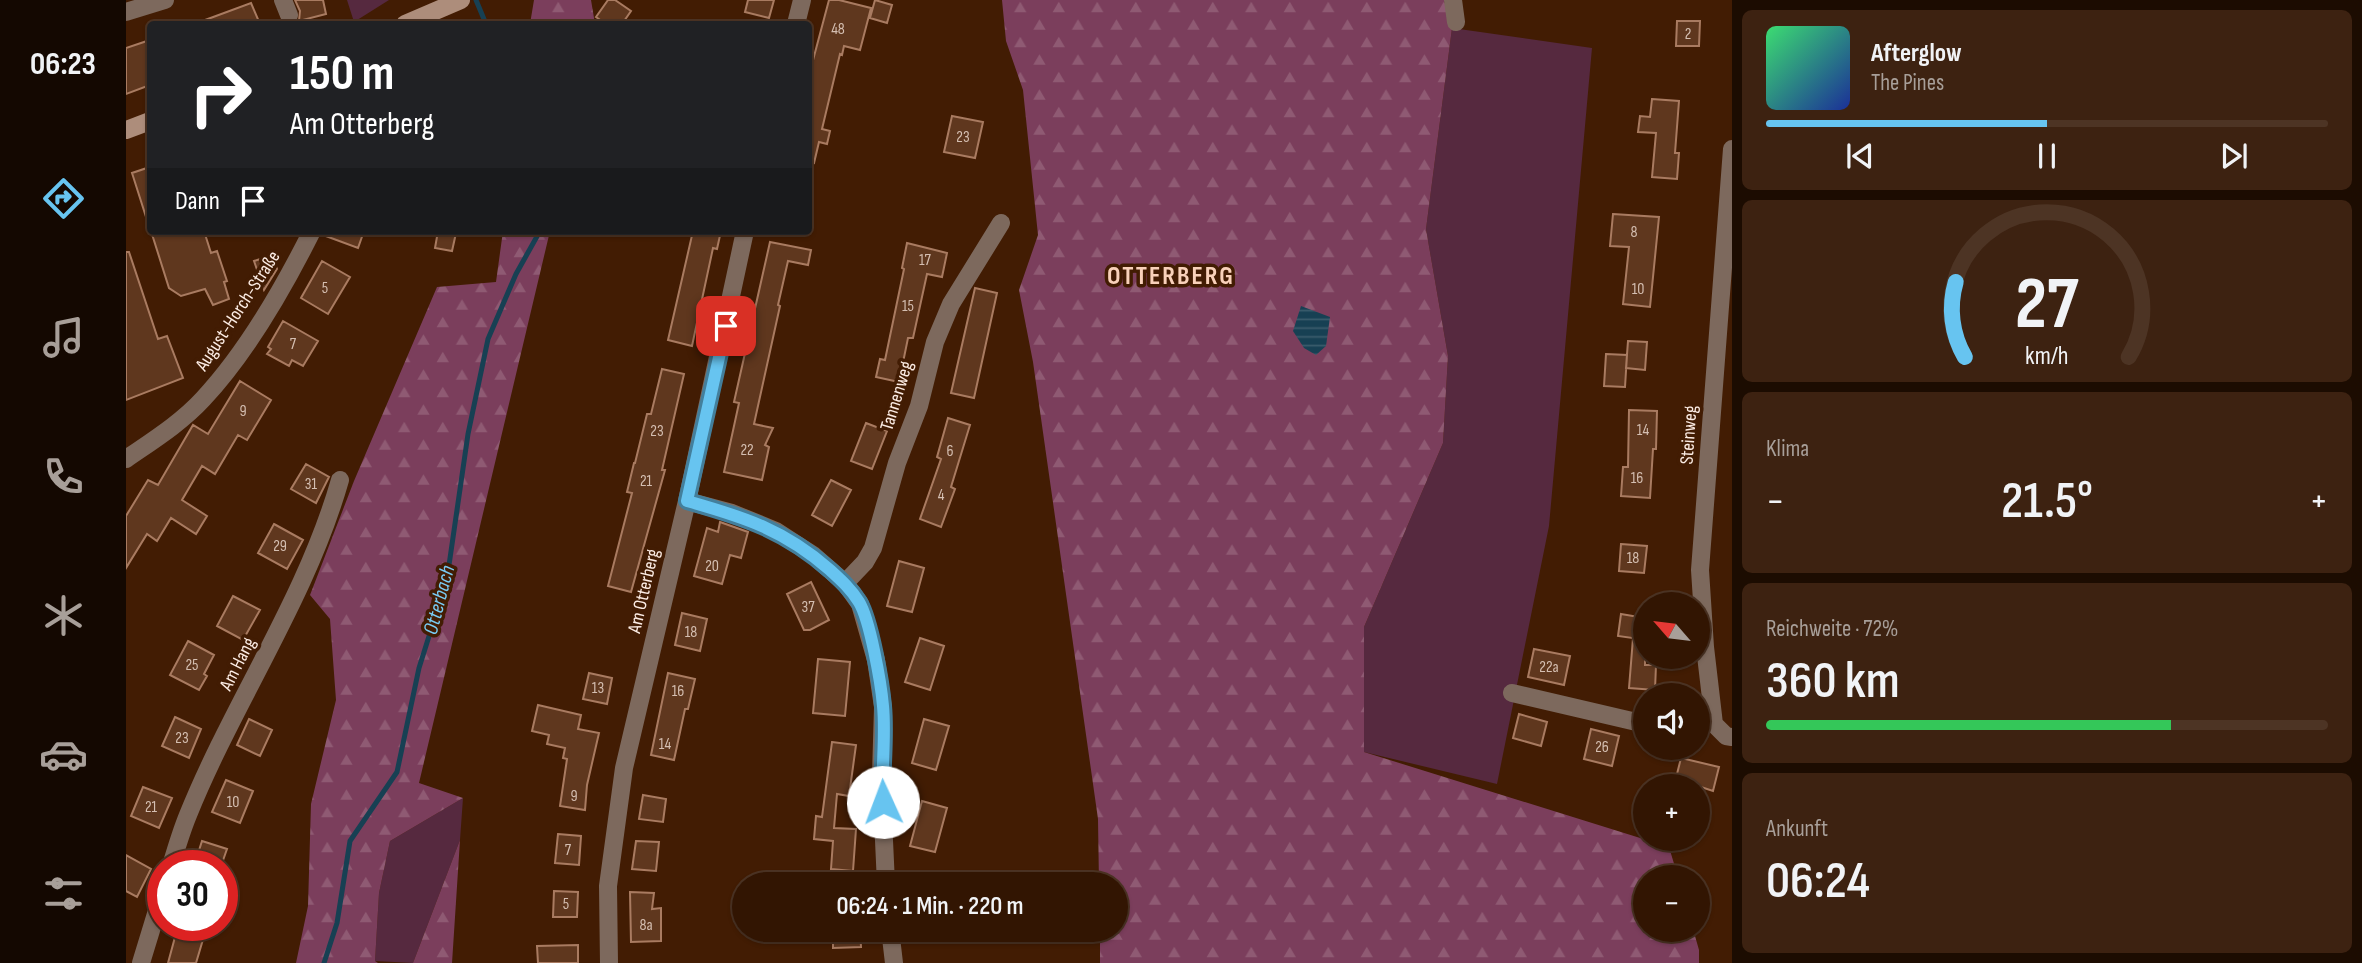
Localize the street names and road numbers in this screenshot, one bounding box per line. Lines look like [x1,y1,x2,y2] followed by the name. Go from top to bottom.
[190,247,285,376] street label: August-Horch-Straße
[876,358,919,434] street label: Tannenweg
[1675,404,1703,465] street label: Steinweg
[623,546,665,636] street label: Am Otterberg
[214,633,261,695] street label: Am Hang

